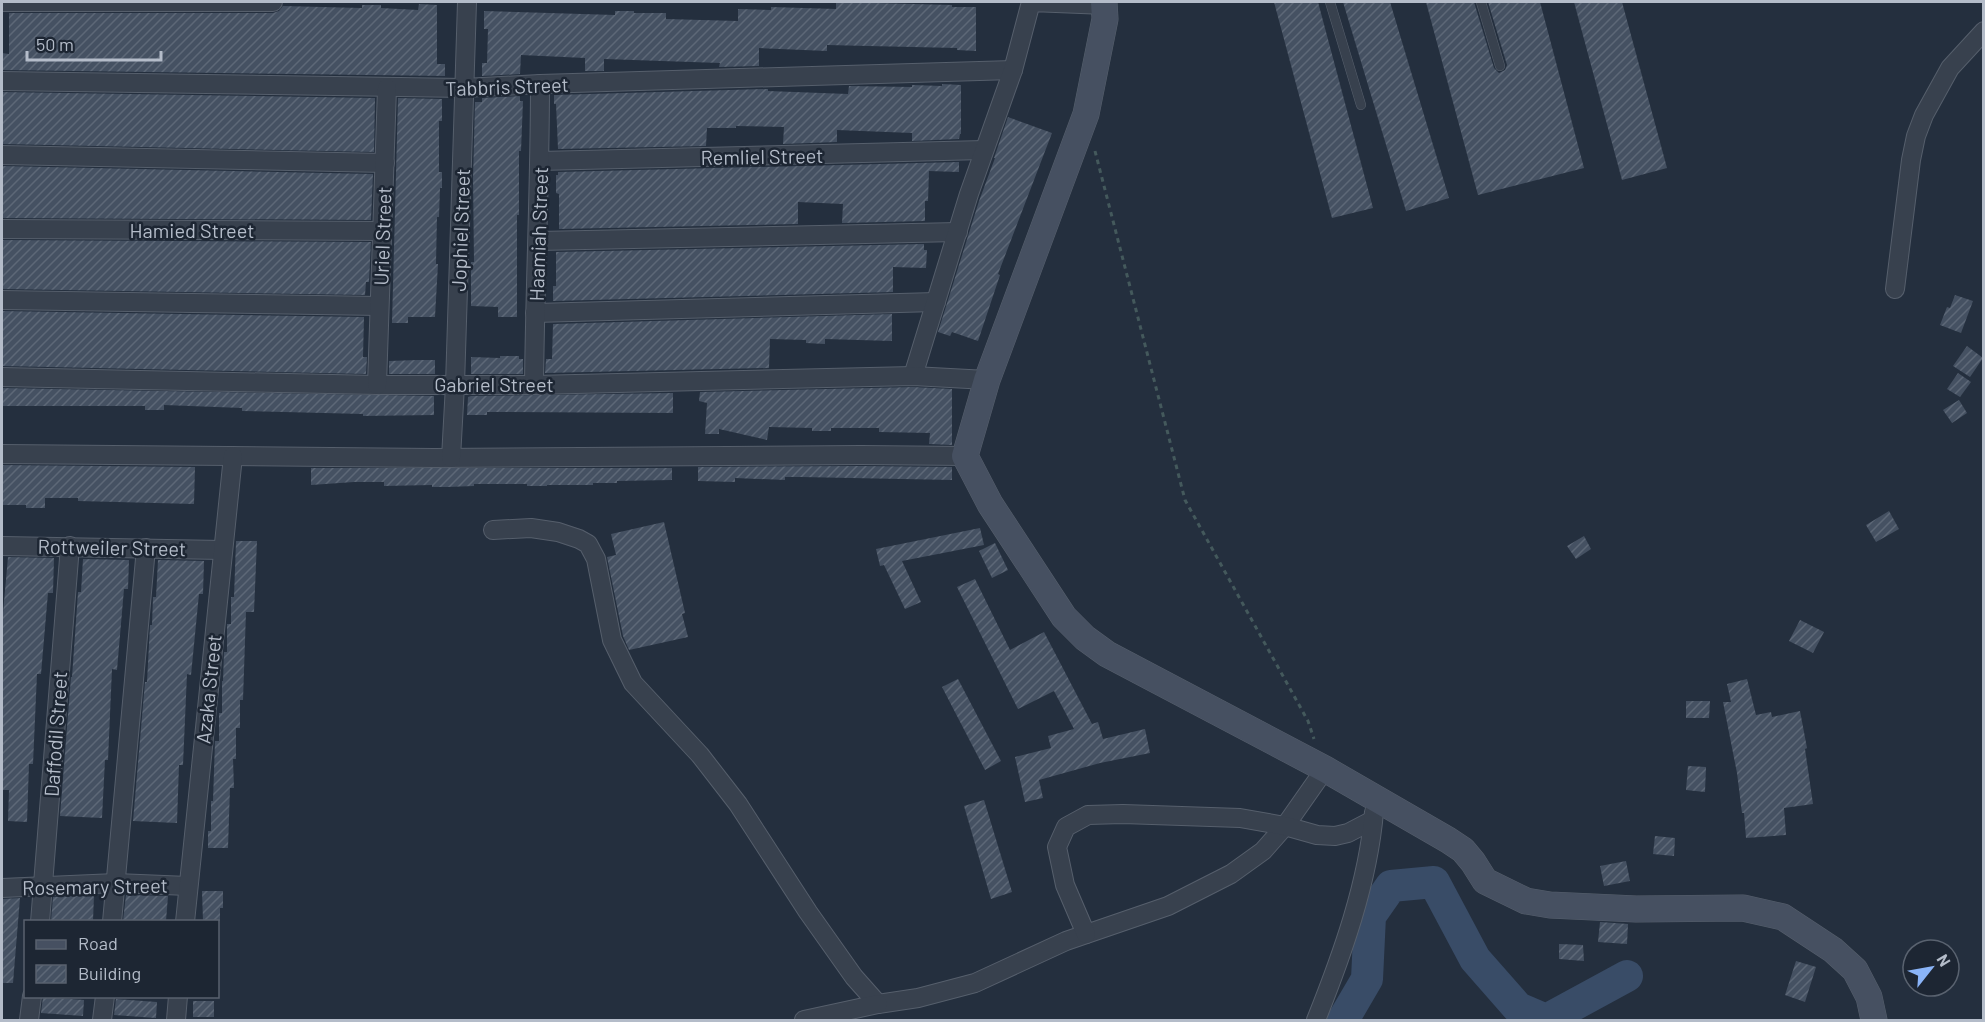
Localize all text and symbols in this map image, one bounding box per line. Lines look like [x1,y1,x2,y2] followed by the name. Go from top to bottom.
[27,24,160,62] scale bar
[36,33,74,55] text: 50 m
[445,72,569,100] street label: Tabbris Street
[700,143,824,169] street label: Remliel Street
[524,166,552,302] street label: Haamiah Street
[446,168,474,292] street label: Jophiel Street
[368,186,396,286] street label: Uriel Street
[129,218,255,242] street label: Hamied Street
[434,372,554,396] street label: Gabriel Street
[38,534,186,560] street label: Rottweiler Street
[190,633,226,745] street label: Azaka Street
[39,670,71,798] street label: Daffodil Street
[22,873,168,899] street label: Rosemary Street
[24,920,219,998] legend
[78,932,118,954] text: Road
[1901,938,1961,998] north arrow
[1933,951,1955,969] text: N
[78,962,141,984] text: Building

